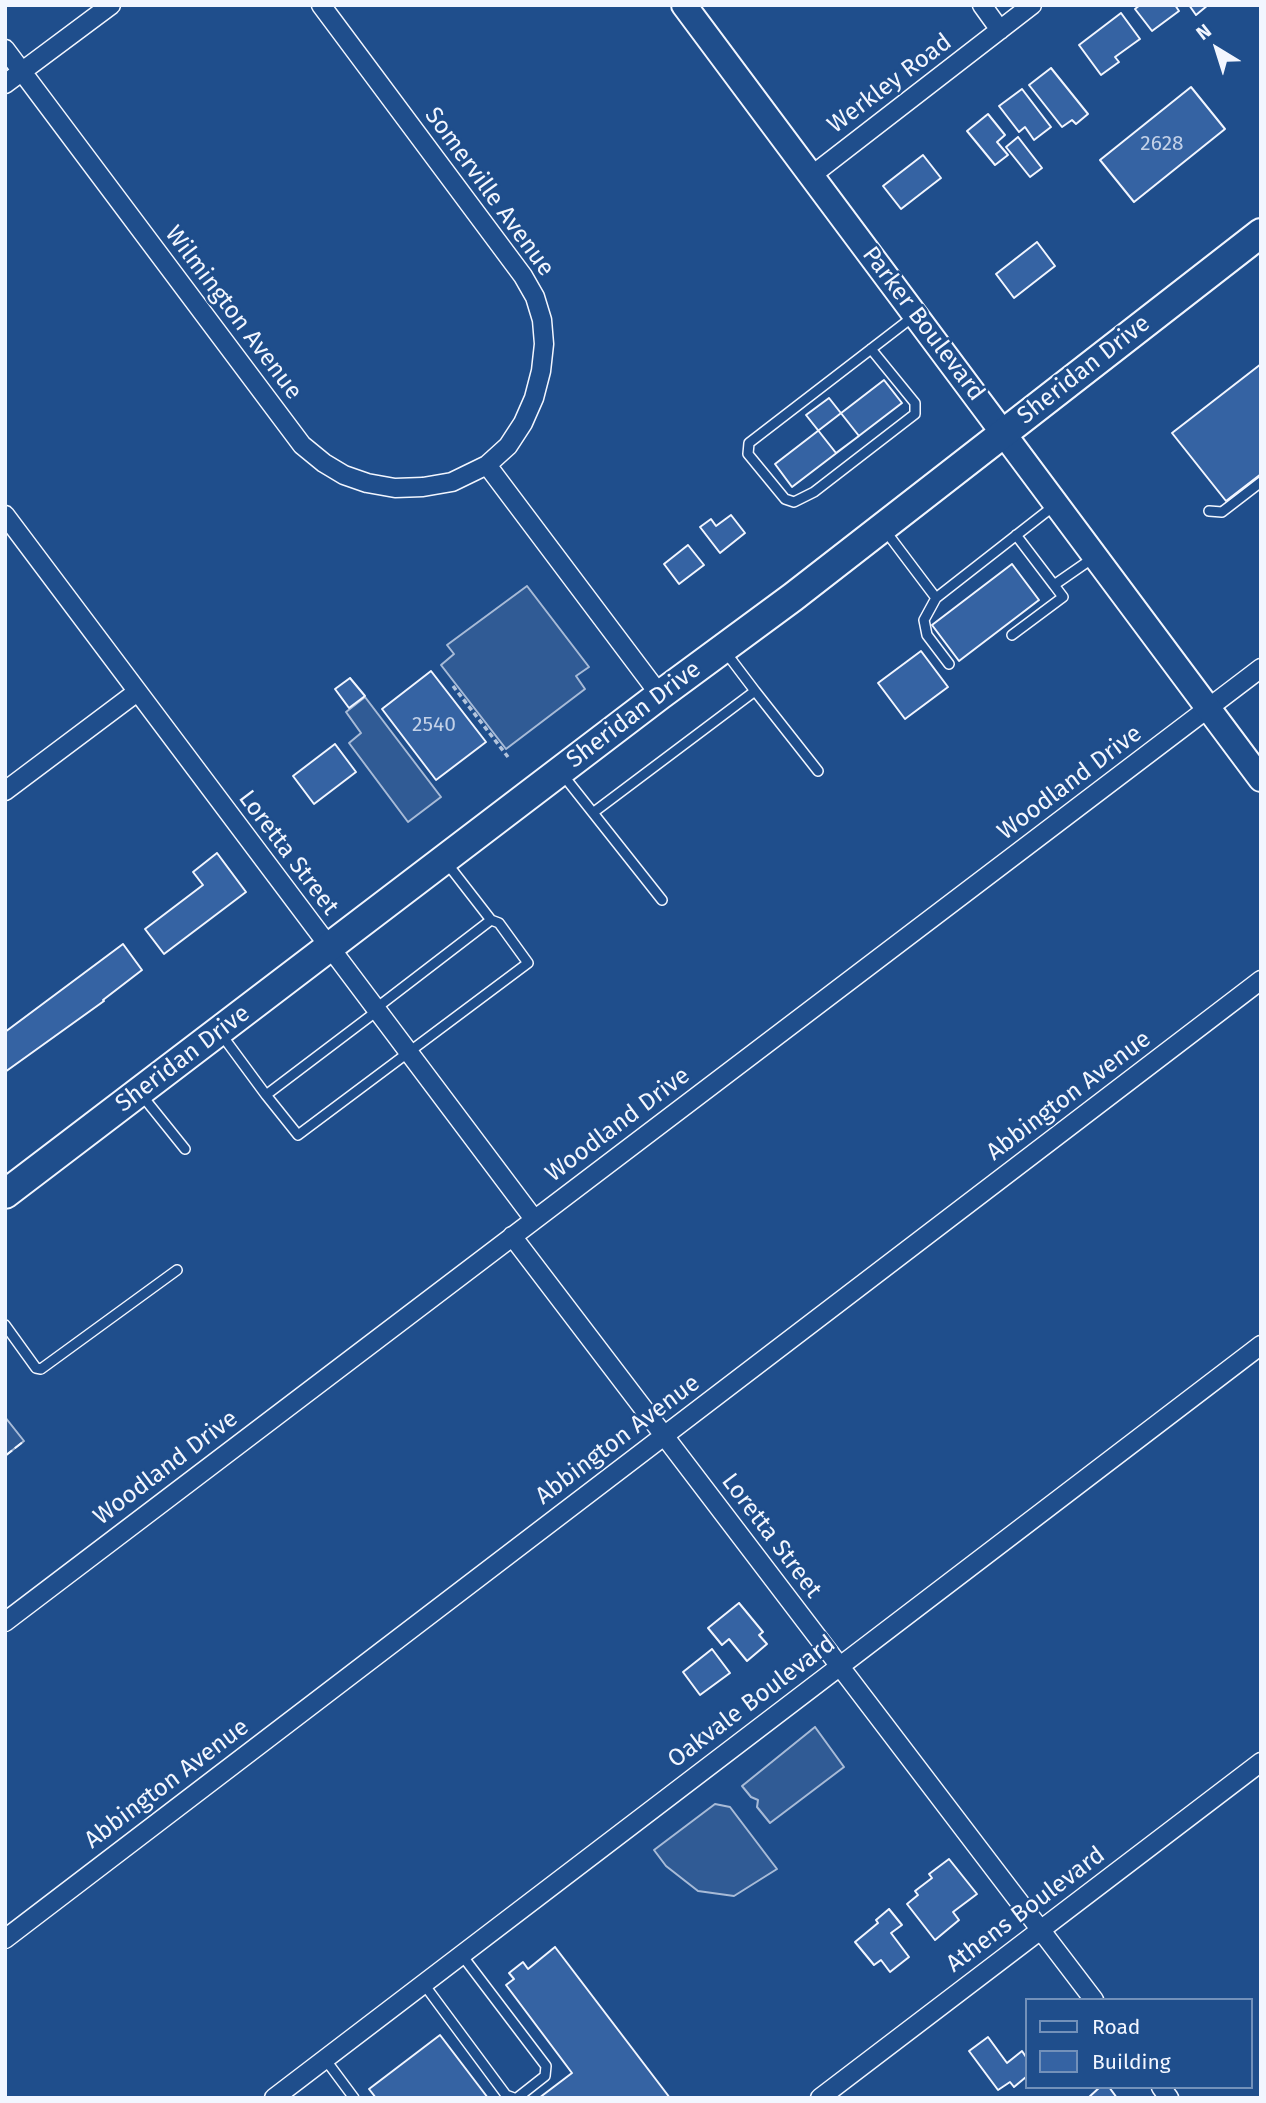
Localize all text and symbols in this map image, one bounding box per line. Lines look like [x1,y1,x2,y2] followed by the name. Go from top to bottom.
[1182,14,1252,84] north arrow
[1192,19,1216,45] text: N
[822,28,958,140] street label: Werkley Road
[418,102,560,282] street label: Somerville Avenue
[1140,131,1184,157] house number: 2628
[158,221,308,405] street label: Wilmington Avenue
[856,241,990,407] street label: Parker Boulevard
[1012,309,1156,431] street label: Sheridan Drive
[561,655,707,775] street label: Sheridan Drive
[412,712,456,738] house number: 2540
[992,719,1148,847] street label: Woodland Drive
[232,785,344,921] street label: Loretta Street
[110,999,256,1119] street label: Sheridan Drive
[981,1025,1157,1167] street label: Abbington Avenue
[540,1061,696,1189] street label: Woodland Drive
[530,1369,706,1511] street label: Abbington Avenue
[88,1404,244,1532] street label: Woodland Drive
[715,1468,827,1604] street label: Loretta Street
[663,1630,841,1774] street label: Oakvale Boulevard
[79,1713,255,1855] street label: Abbington Avenue
[941,1841,1111,1979] street label: Athens Boulevard
[1024,1998,1252,2089] legend
[1092,2014,1140,2040] text: Road
[1092,2049,1171,2075] text: Building

